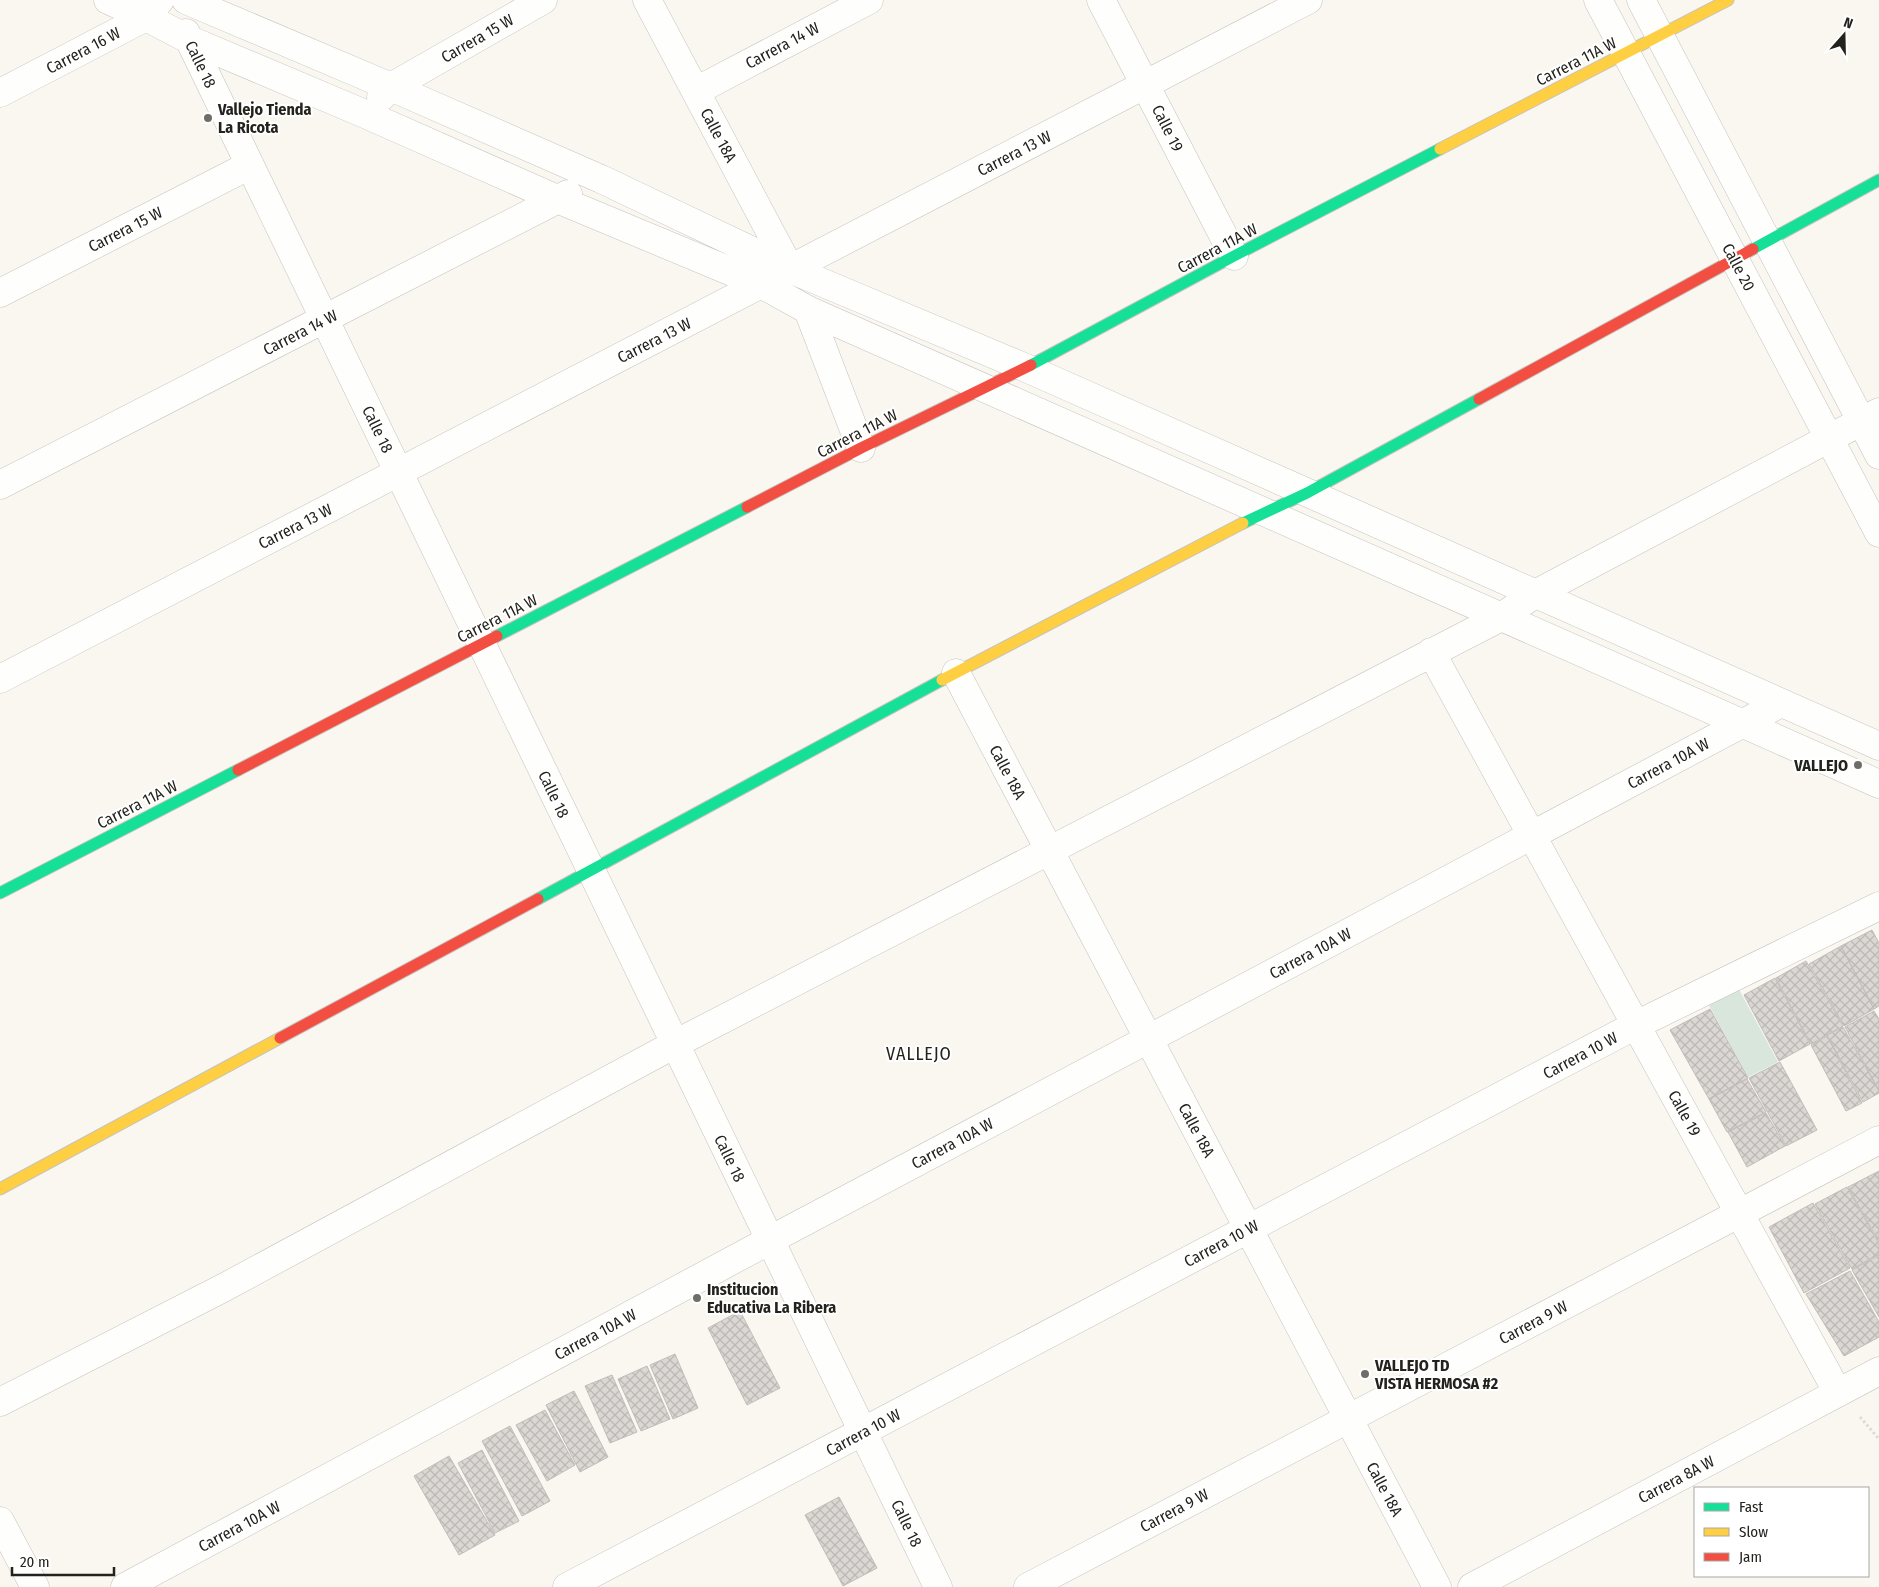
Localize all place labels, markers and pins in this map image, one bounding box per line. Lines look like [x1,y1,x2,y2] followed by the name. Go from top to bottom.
[217,100,312,137] place label: Vallejo Tienda La Ricota
[202,112,214,124] marker: Vallejo Tienda La Ricota
[1793,756,1848,775] place label: VALLEJO
[1852,759,1864,771] marker: VALLEJO
[707,1280,836,1317] place label: Institucion Educativa La Ribera
[691,1292,703,1304] marker: Institucion Educativa La Ribera
[1374,1356,1499,1393] place label: VALLEJO TD VISTA HERMOSA #2
[1359,1368,1371,1380] marker: VALLEJO TD VISTA HERMOSA #2

